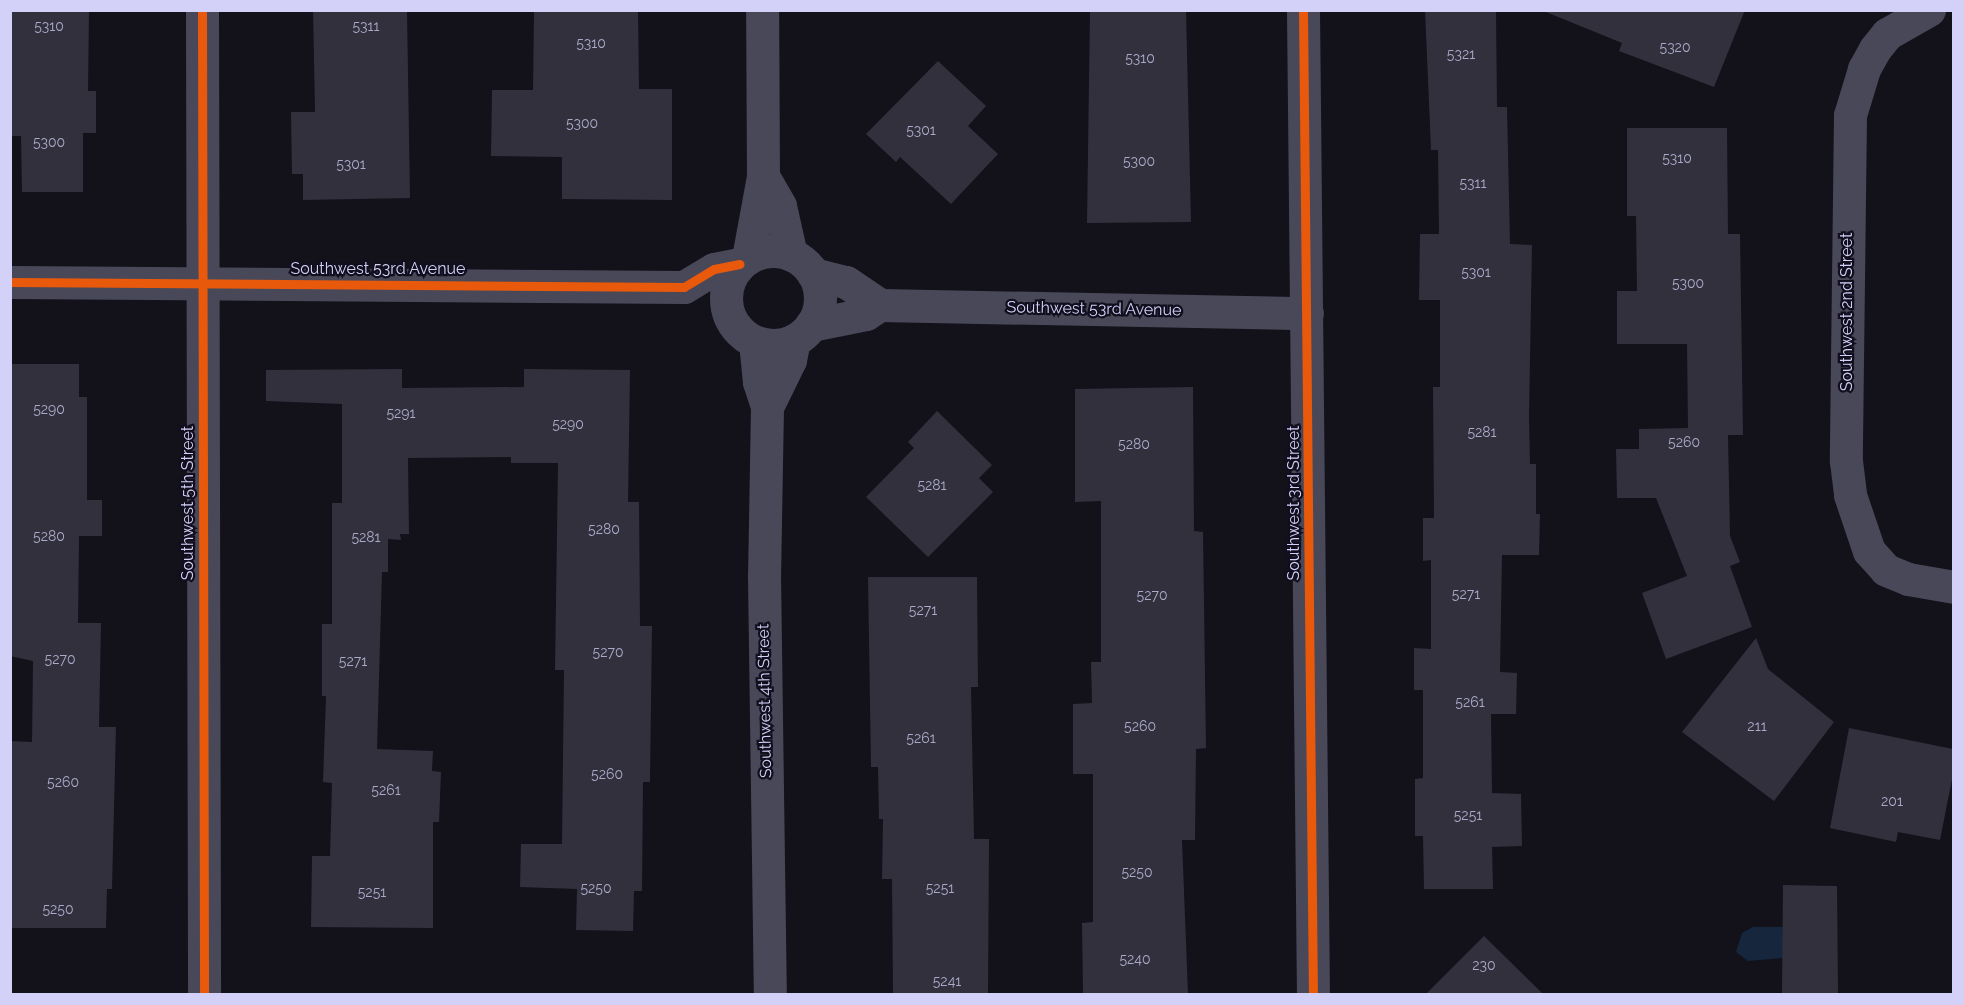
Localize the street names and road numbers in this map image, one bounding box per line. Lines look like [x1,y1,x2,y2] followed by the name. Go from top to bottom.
[1837,233,1857,391] street label: Southwest 2nd Street
[290,259,466,279] street label: Southwest 53rd Avenue
[1006,298,1182,320] street label: Southwest 53rd Avenue
[178,426,198,580] street label: Southwest 5th Street
[1284,426,1304,580] street label: Southwest 3rd Street
[754,624,776,778] street label: Southwest 4th Street

